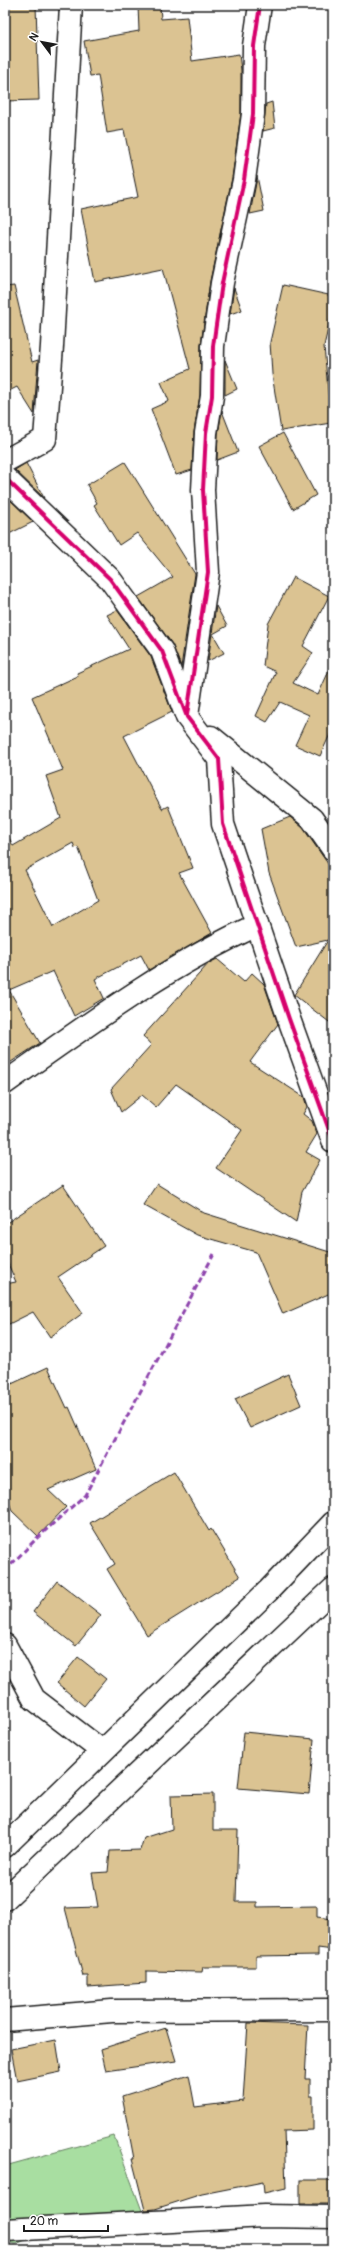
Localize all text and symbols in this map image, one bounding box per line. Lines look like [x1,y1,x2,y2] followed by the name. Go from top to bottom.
[22,22,62,62] north arrow
[26,30,42,44] text: N
[24,2207,108,2233] scale bar
[30,2214,59,2229] text: 20 m

